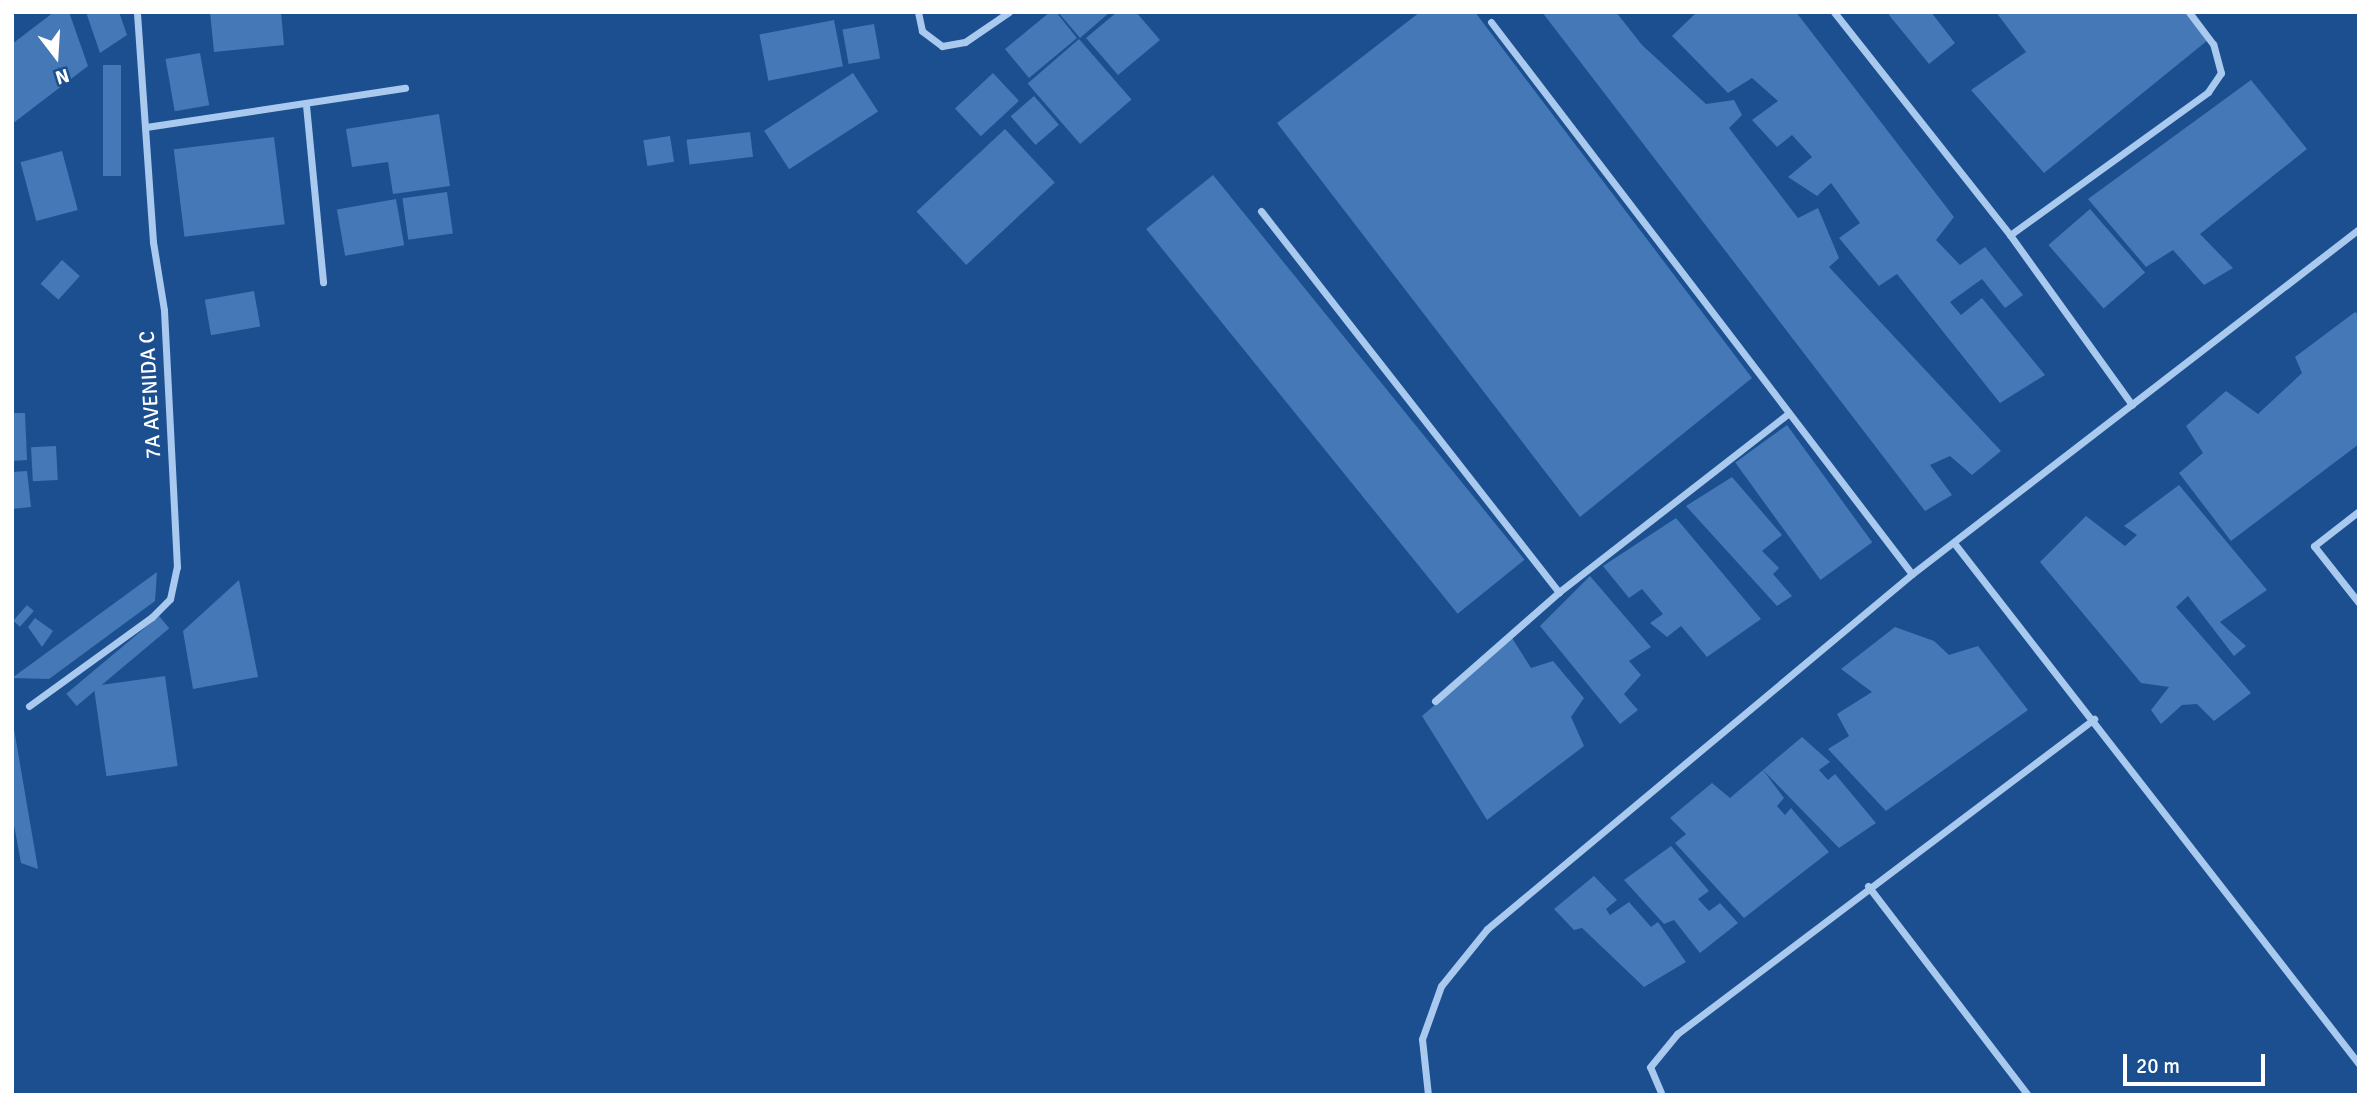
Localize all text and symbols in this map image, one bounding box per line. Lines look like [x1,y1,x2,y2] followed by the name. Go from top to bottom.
[21,21,91,91] north arrow
[52,63,72,89] text: N
[134,330,166,460] street label: 7A AVENIDA C
[2126,1040,2268,1084] scale bar
[2136,1053,2180,1079] text: 20 m

